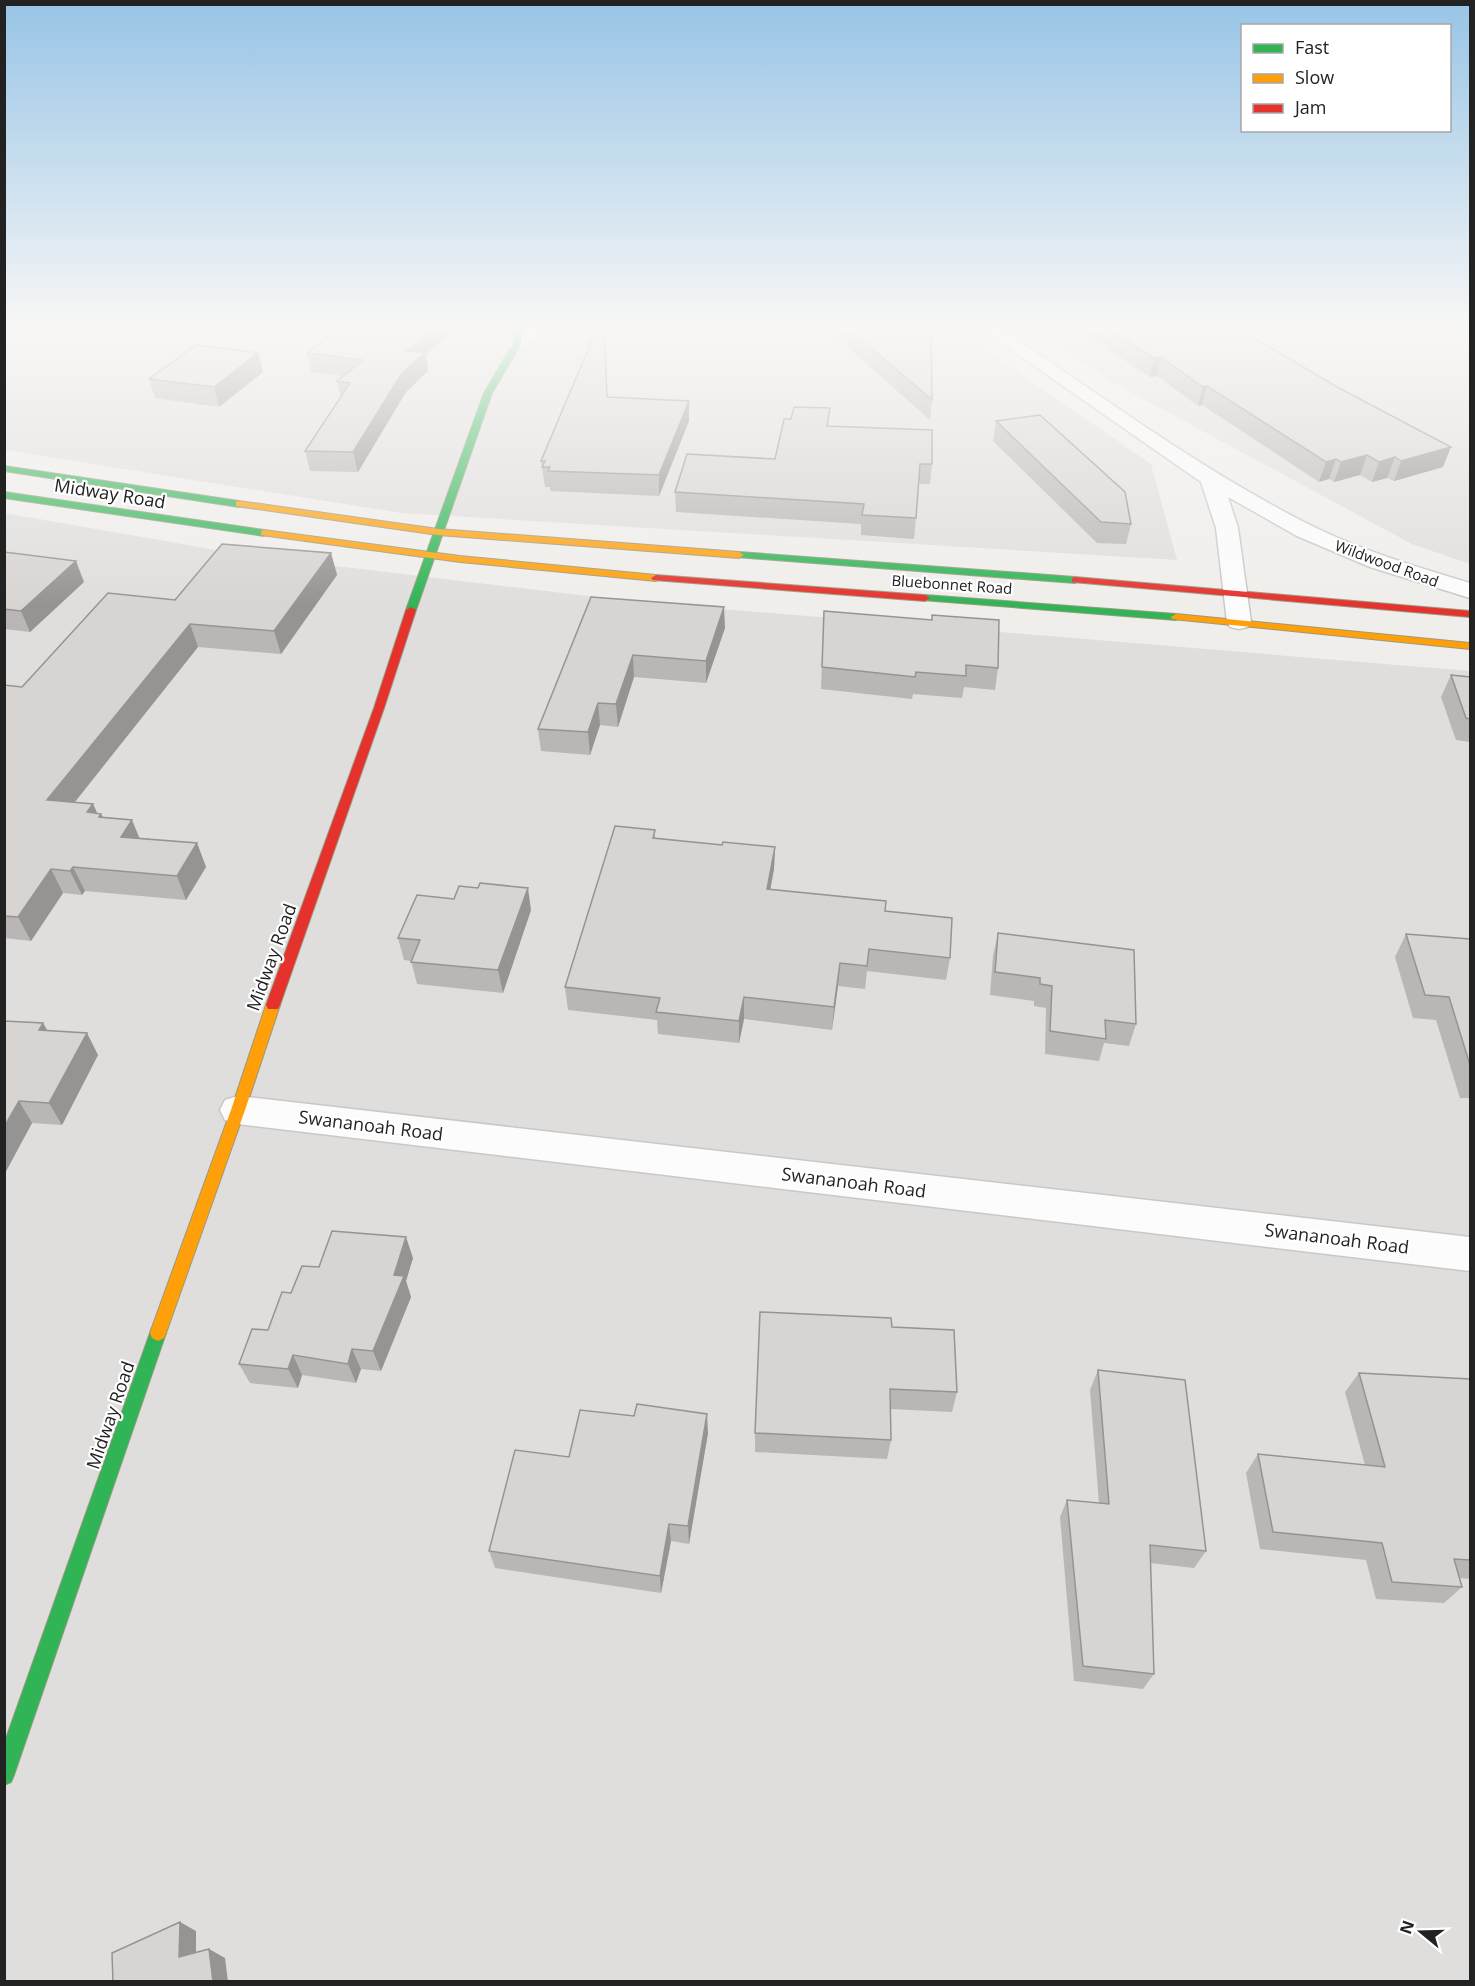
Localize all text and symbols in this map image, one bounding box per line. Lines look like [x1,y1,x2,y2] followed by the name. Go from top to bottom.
[1241,24,1451,132] legend
[1295,35,1329,59] text: Fast
[1295,65,1334,89] text: Slow
[1293,95,1327,119] text: Jam
[53,472,167,514] street label: Midway Road
[1332,535,1442,591] street label: Wildwood Road
[891,570,1013,598] street label: Bluebonnet Road
[241,900,301,1014] street label: Midway Road
[297,1104,445,1146] street label: Swananoah Road
[780,1161,928,1203] street label: Swananoah Road
[1263,1217,1411,1259] street label: Swananoah Road
[80,1358,140,1472] street label: Midway Road
[1391,1902,1451,1962] north arrow
[1394,1917,1419,1937] text: N

